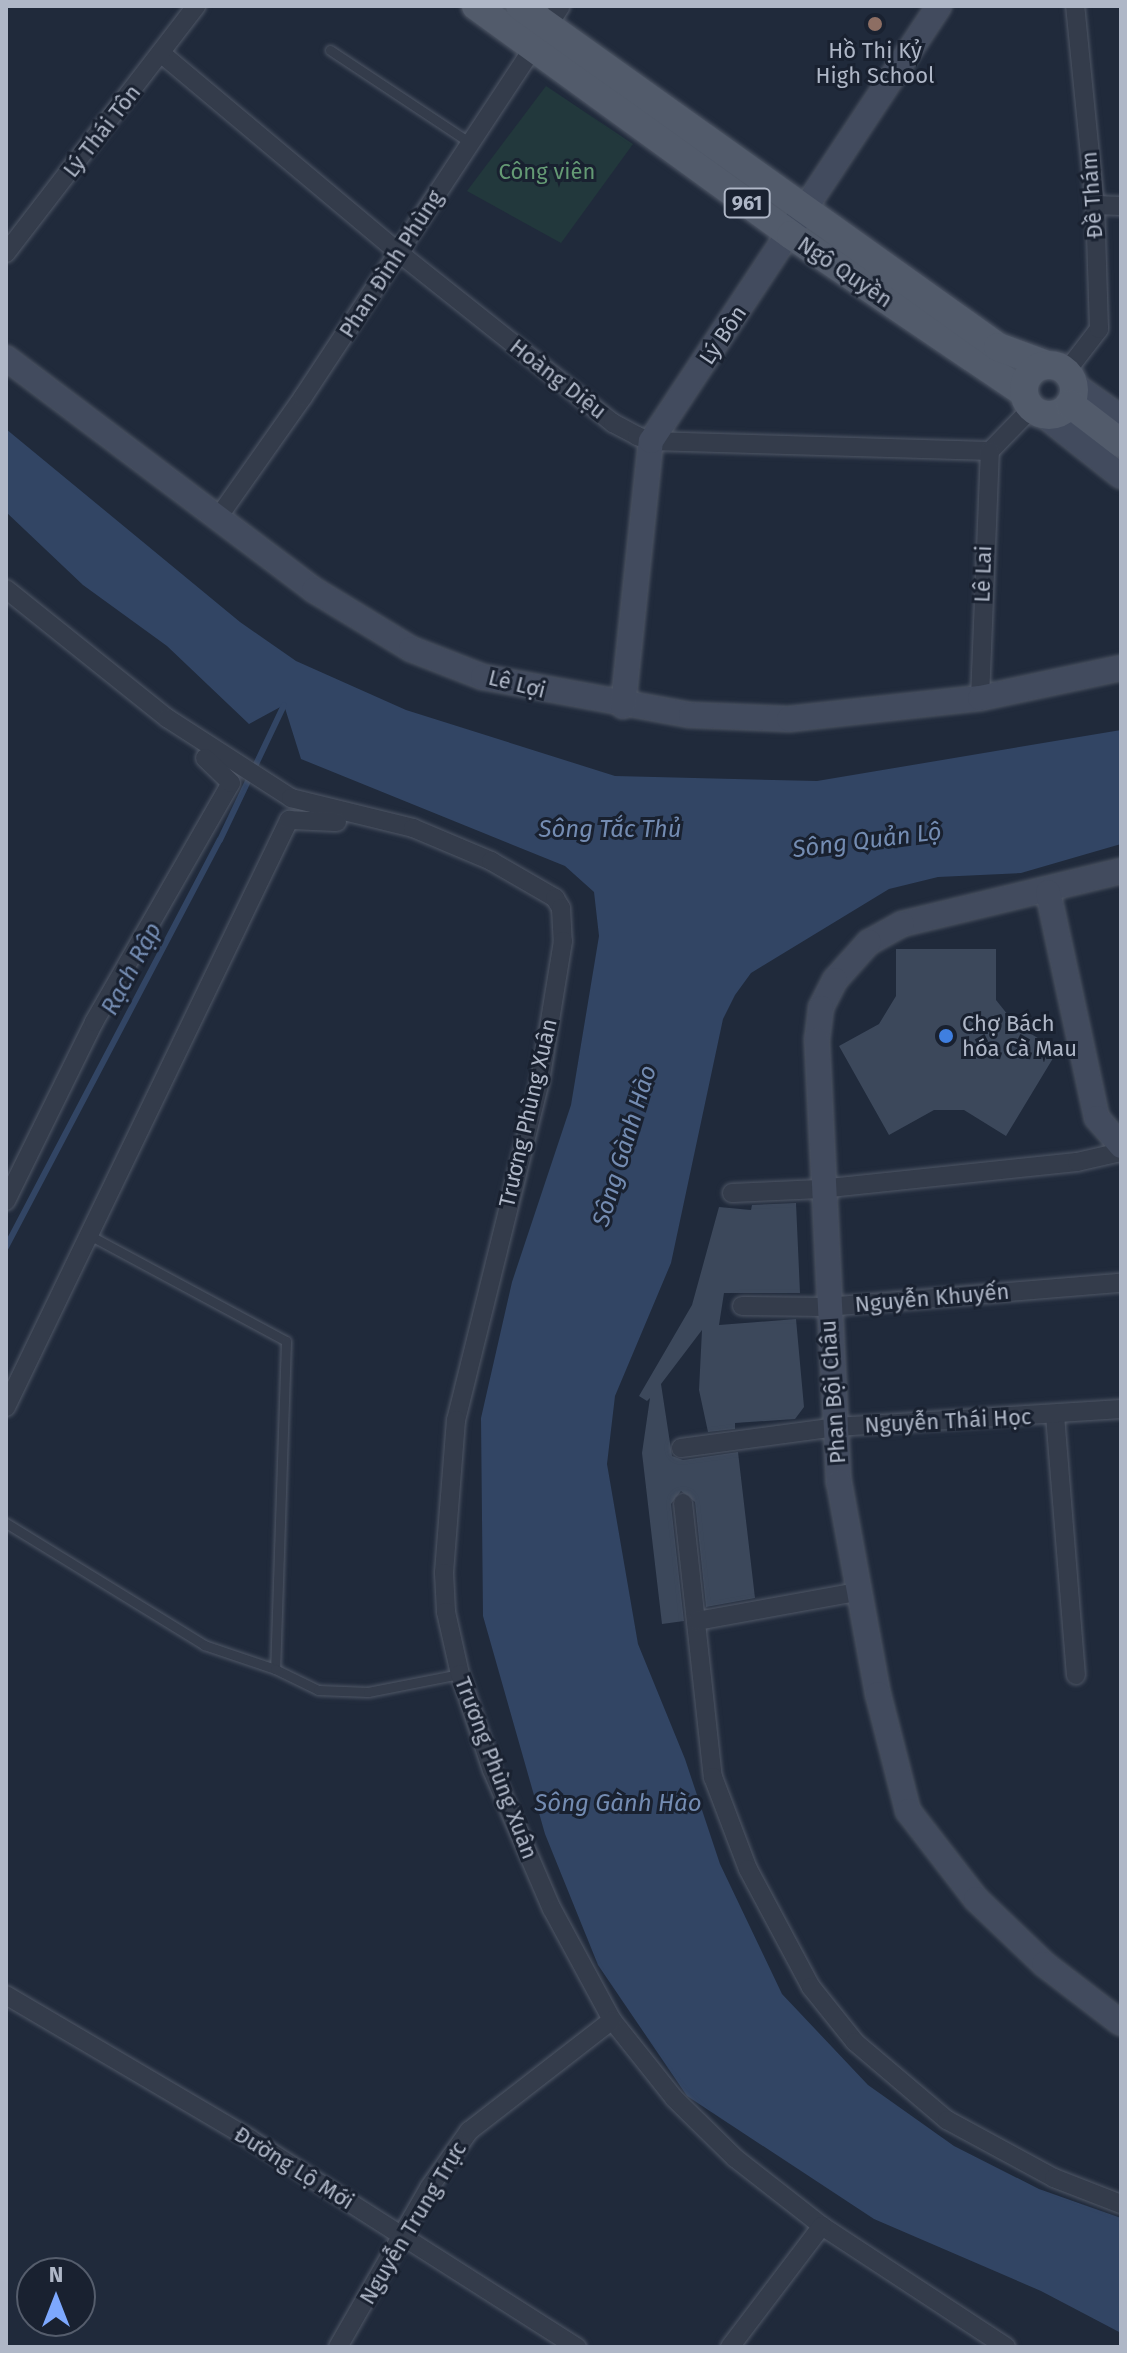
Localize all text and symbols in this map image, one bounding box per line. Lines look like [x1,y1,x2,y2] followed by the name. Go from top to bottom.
[866,15,884,33] marker: Hồ Thị Kỷ High School
[816,37,934,88] place label: Hồ Thị Kỷ High School
[58,79,146,183] street label: Lý Thái Tôn
[1076,151,1108,239] street label: Đề Thám
[499,159,595,185] park label: Công viên
[333,185,449,343] street label: Phan Đình Phùng
[723,187,771,219] road number: 961
[793,231,897,313] street label: Ngô Quyền
[694,301,752,369] street label: Lý Bôn
[505,333,611,425] street label: Hoàng Diệu
[969,545,997,603] street label: Lê Lai
[486,664,548,704] street label: Lê Lợi
[538,816,682,844] water label: Sông Tắc Thủ
[791,818,943,864] water label: Sông Quản Lộ
[96,918,168,1020] water label: Rạch Rập
[962,1010,1077,1062] place label: Chợ Bách hóa Cà Mau
[493,1016,563,1210] street label: Trương Phùng Xuân
[937,1027,955,1045] marker: Chợ Bách hóa Cà Mau
[587,1062,663,1230] water label: Sông Gành Hào
[854,1278,1010,1318] street label: Nguyễn Khuyến
[815,1319,851,1465] street label: Phan Bội Châu
[864,1403,1032,1439] street label: Nguyễn Thái Học
[449,1673,543,1863] street label: Trương Phùng Xuân
[534,1790,702,1818] water label: Sông Gành Hào
[229,2121,359,2215] street label: Đường Lộ Mới
[354,2137,472,2309] street label: Nguyễn Trung Trực
[16,2257,96,2337] north arrow
[49,2261,63,2288] text: N

